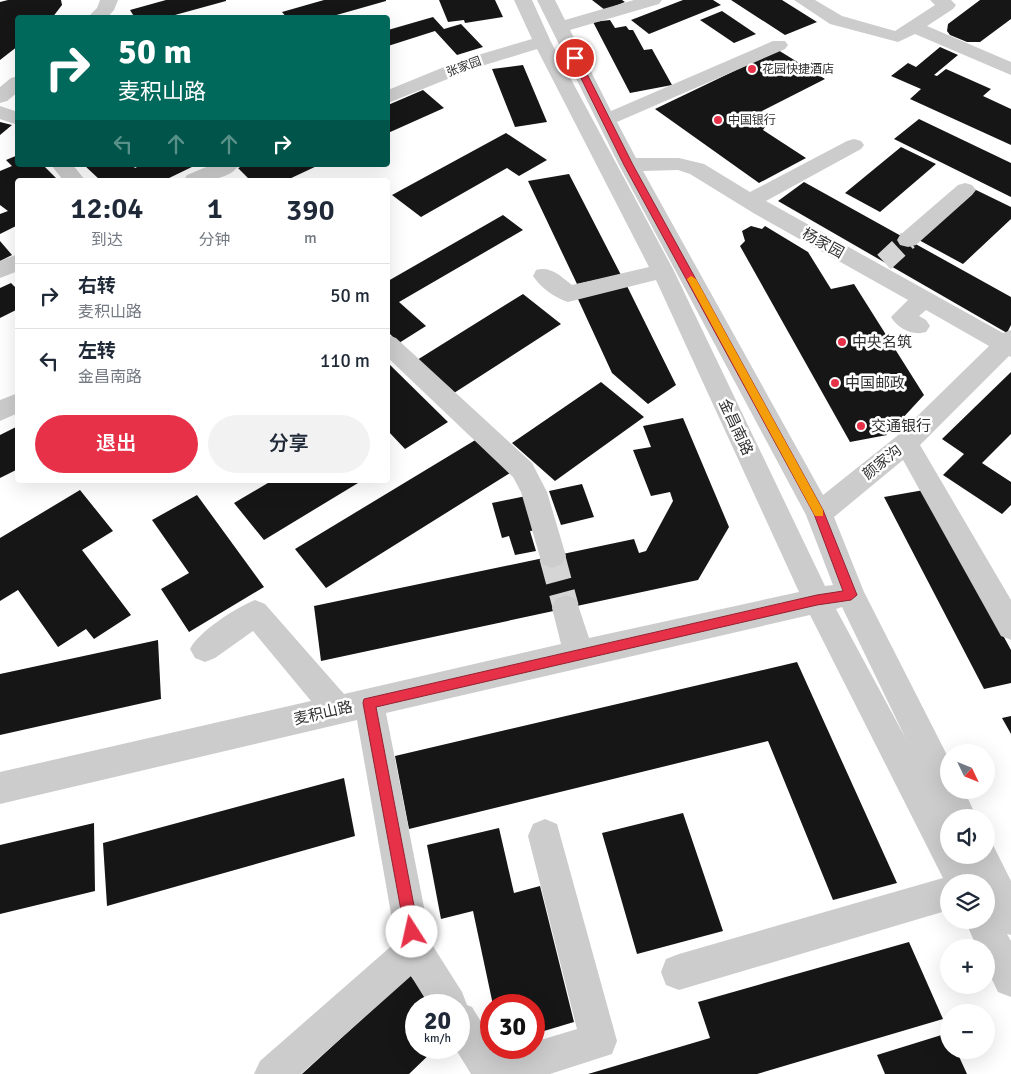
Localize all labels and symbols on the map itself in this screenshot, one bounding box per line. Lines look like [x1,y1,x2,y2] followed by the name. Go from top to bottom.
[554,37,596,79] pin
[445,54,483,80] street label: 张家园
[762,62,834,77] place label: 花园快捷酒店
[746,63,758,75] marker: 花园快捷酒店
[728,113,776,128] place label: 中国银行
[712,114,724,126] marker: 中国银行
[799,224,847,262] street label: 杨家园
[852,333,912,351] place label: 中央名筑
[836,336,848,348] marker: 中央名筑
[845,374,905,392] place label: 中国邮政
[829,377,841,389] marker: 中国邮政
[715,396,757,458] street label: 金昌南路
[871,417,931,435] place label: 交通银行
[855,420,867,432] marker: 交通银行
[859,441,905,483] street label: 颜家沟
[292,697,354,729] street label: 麦积山路
[940,744,995,799] north arrow
[385,905,437,957] position arrow
[480,994,545,1059] speed limit sign: 30

